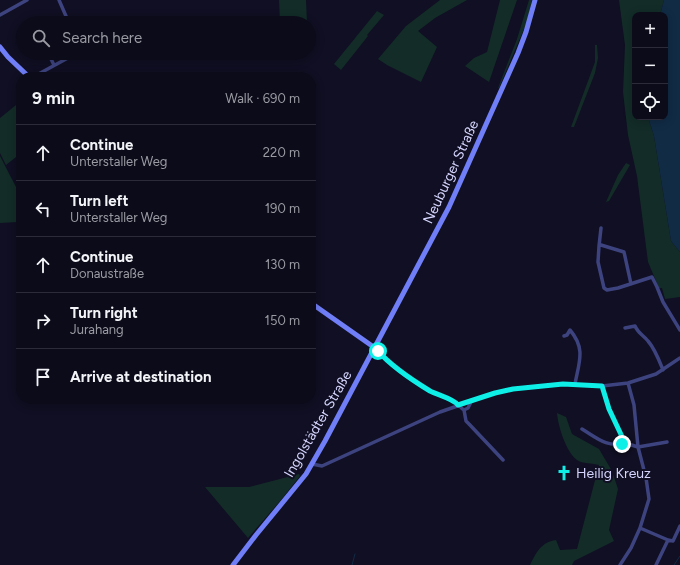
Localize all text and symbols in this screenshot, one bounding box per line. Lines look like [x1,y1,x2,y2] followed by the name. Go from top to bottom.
[632,12,668,120] map controls
[632,12,668,48] button: +
[16,16,316,60] search box
[30,27,52,49] icon: search
[62,29,142,47] text: Search here
[632,48,668,84] button: −
[632,84,668,120] button: locate
[32,88,75,108] text: 9 min
[225,91,300,106] text: Walk · 690 m
[420,117,483,227] street label: Neuburger Straße
[70,136,133,154] text: Continue
[32,142,54,164] icon: ahead
[263,145,300,160] text: 220 m
[70,154,168,169] text: Unterstaller Weg
[70,192,128,210] text: Turn left
[32,198,54,220] icon: left
[265,201,300,216] text: 190 m
[70,210,168,225] text: Unterstaller Weg
[70,248,133,266] text: Continue
[32,254,54,276] icon: ahead
[265,257,300,272] text: 130 m
[70,266,144,281] text: Donaustraße
[70,304,138,322] text: Turn right
[32,310,54,332] icon: right
[265,313,300,328] text: 150 m
[70,322,124,337] text: Jurahang
[369,342,387,360] route start
[32,366,54,388] icon: arrive
[280,367,356,480] street label: Ingolstädter Straße
[70,368,211,386] text: Arrive at destination
[613,435,631,453] route end
[555,464,573,482] church icon: Heilig Kreuz
[576,465,651,482] place label: Heilig Kreuz

